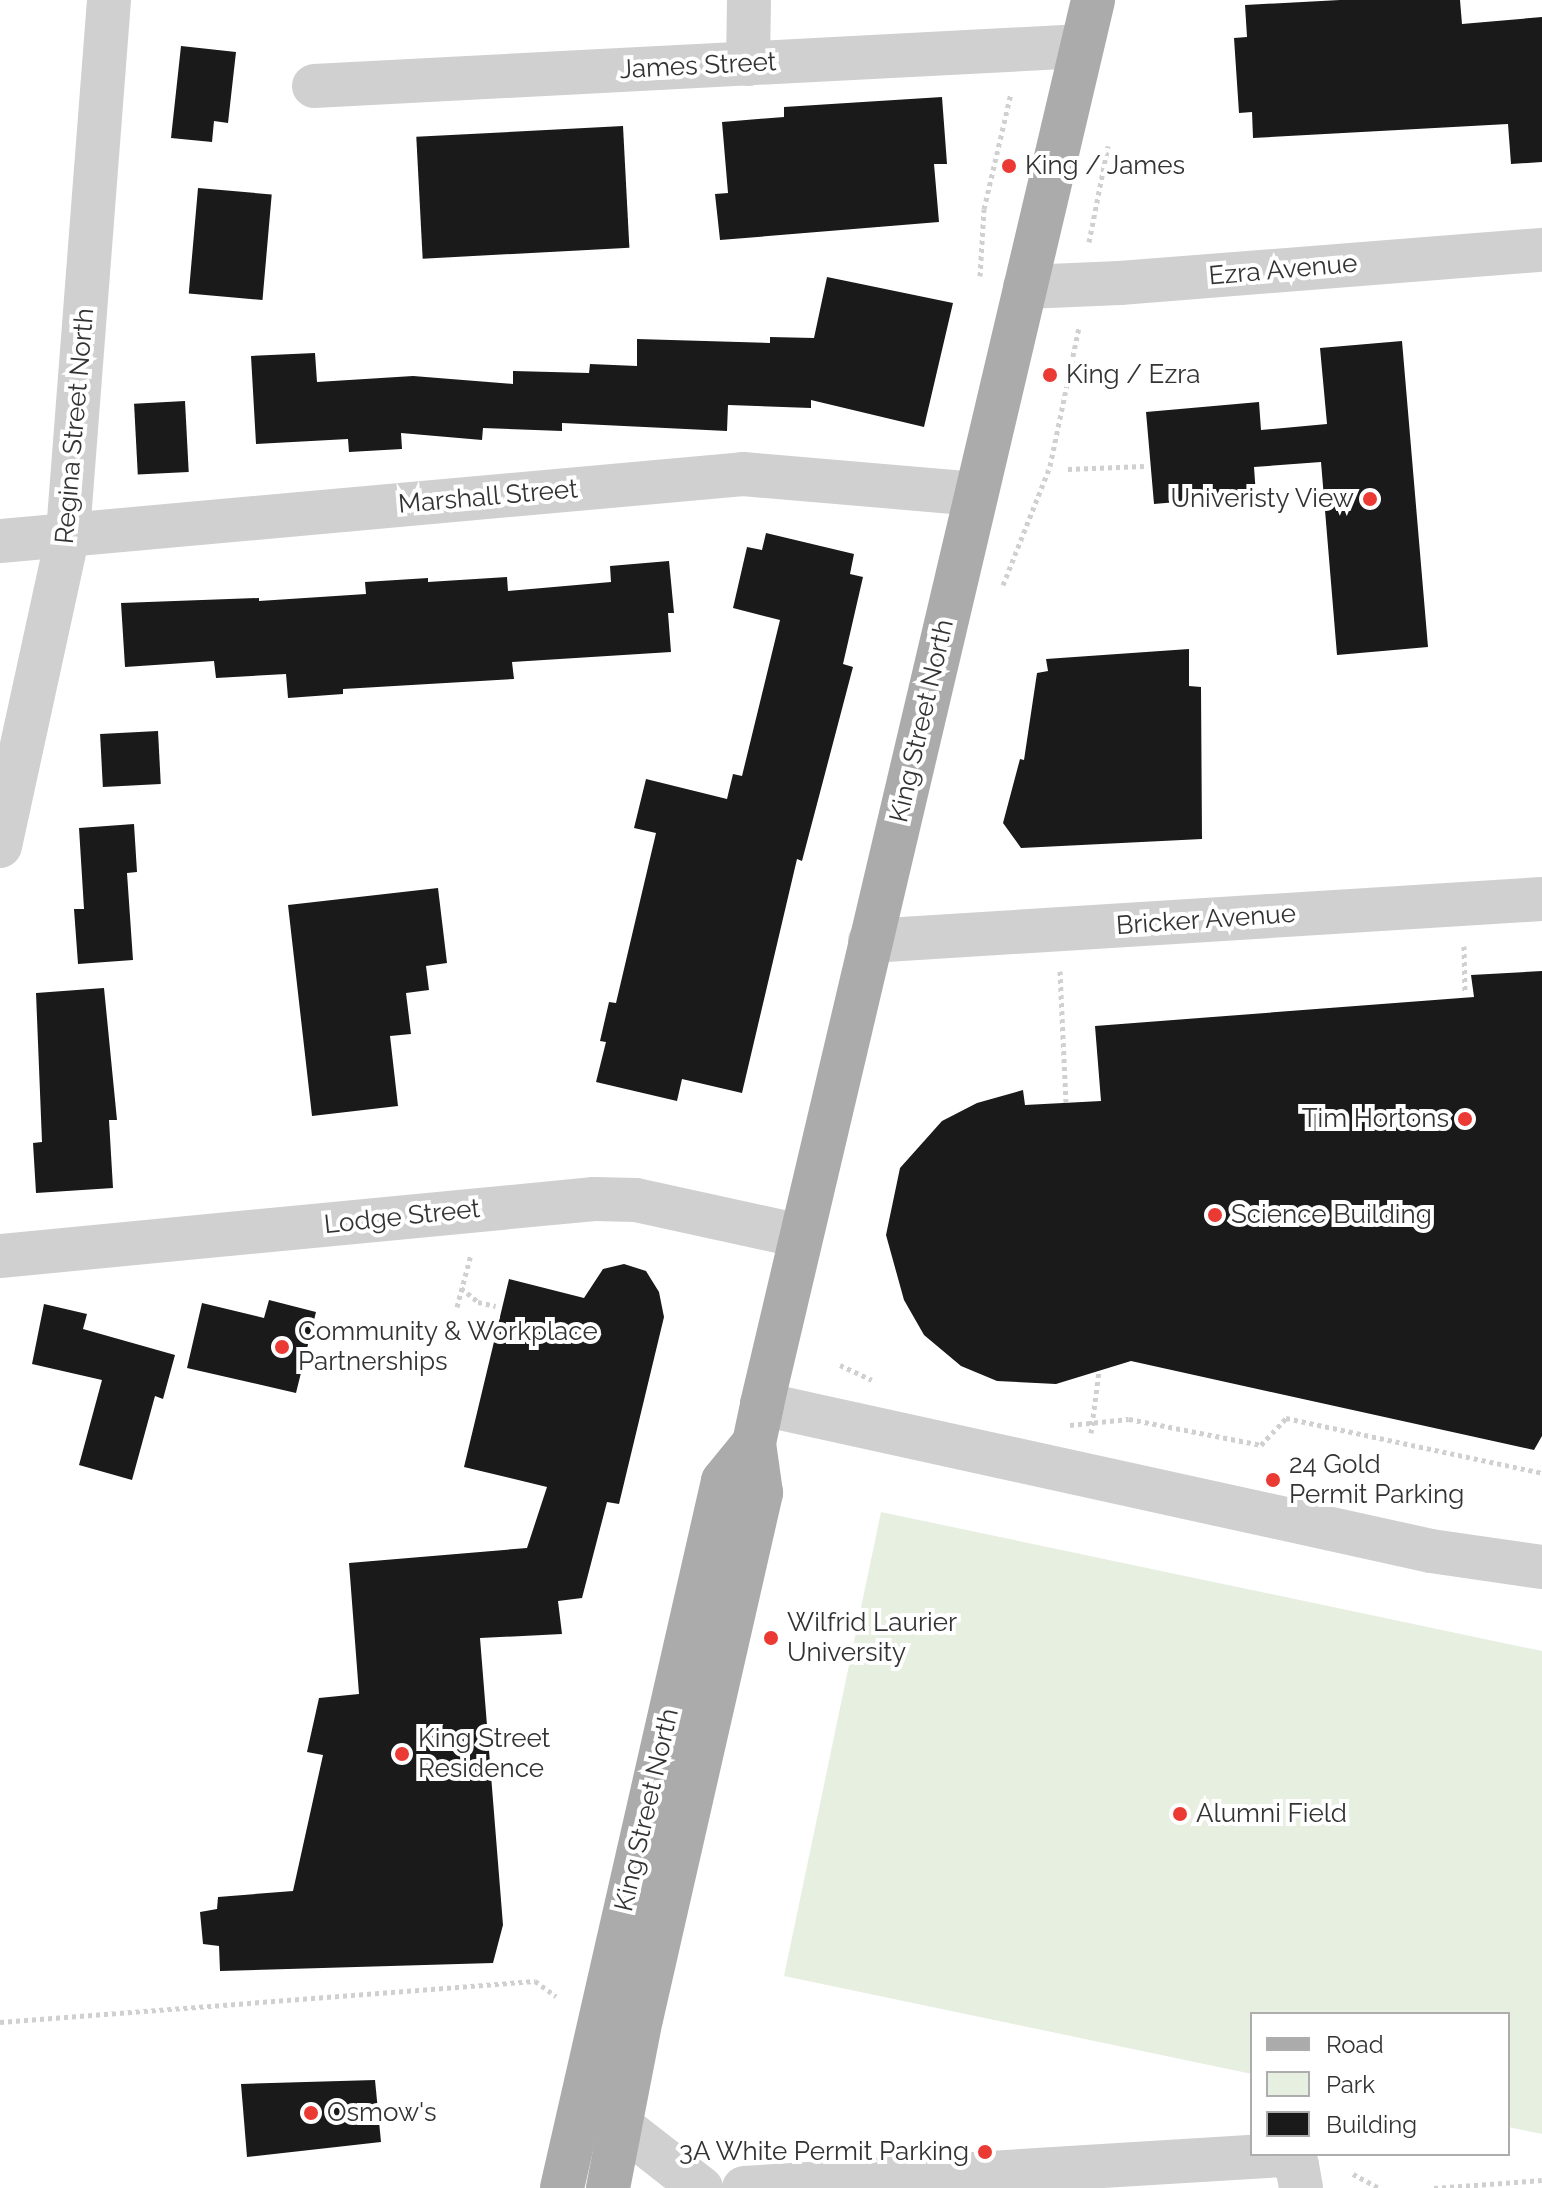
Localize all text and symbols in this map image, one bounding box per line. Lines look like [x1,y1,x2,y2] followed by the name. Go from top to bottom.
[619,46,777,86] street label: James Street
[1025,150,1186,182] place label: King / James
[1000,157,1018,175] marker: King / James
[1207,248,1359,292] street label: Ezra Avenue
[49,307,101,545] street label: Regina Street North
[1066,359,1200,391] place label: King / Ezra
[1041,366,1059,384] marker: King / Ezra
[397,474,579,520] street label: Marshall Street
[1169,483,1354,515] place label: Univeristy View
[1361,490,1379,508] marker: Univeristy View
[883,617,961,825] street label: King Street North
[1114,898,1298,942] street label: Bricker Avenue
[1302,1103,1449,1135] place label: Tim Hortons
[1456,1110,1474,1128] marker: Tim Hortons
[323,1193,481,1241] street label: Lodge Street
[1231,1199,1432,1231] place label: Science Building
[1206,1206,1224,1224] marker: Science Building
[298,1316,599,1378] place label: Community & Workplace Partnerships
[273,1338,291,1356] marker: Community & Workplace Partnerships
[1289,1449,1464,1510] place label: 24 Gold Permit Parking
[1264,1471,1282,1489] marker: 24 Gold Permit Parking
[787,1607,957,1668] place label: Wilfrid Laurier University
[762,1629,780,1647] marker: Wilfrid Laurier University
[608,1706,686,1914] street label: King Street North
[418,1723,550,1784] place label: King Street Residence
[393,1745,411,1763] marker: King Street Residence
[1196,1798,1347,1830] place label: Alumni Field
[1171,1805,1189,1823] marker: Alumni Field
[1250,2012,1510,2156] legend
[1326,2030,1384,2059] text: Road
[1326,2070,1375,2099] text: Park
[327,2097,437,2129] place label: Osmow's
[302,2104,320,2122] marker: Osmow's
[1326,2110,1417,2139] text: Building
[677,2136,969,2168] place label: 3A White Permit Parking
[976,2143,994,2161] marker: 3A White Permit Parking

